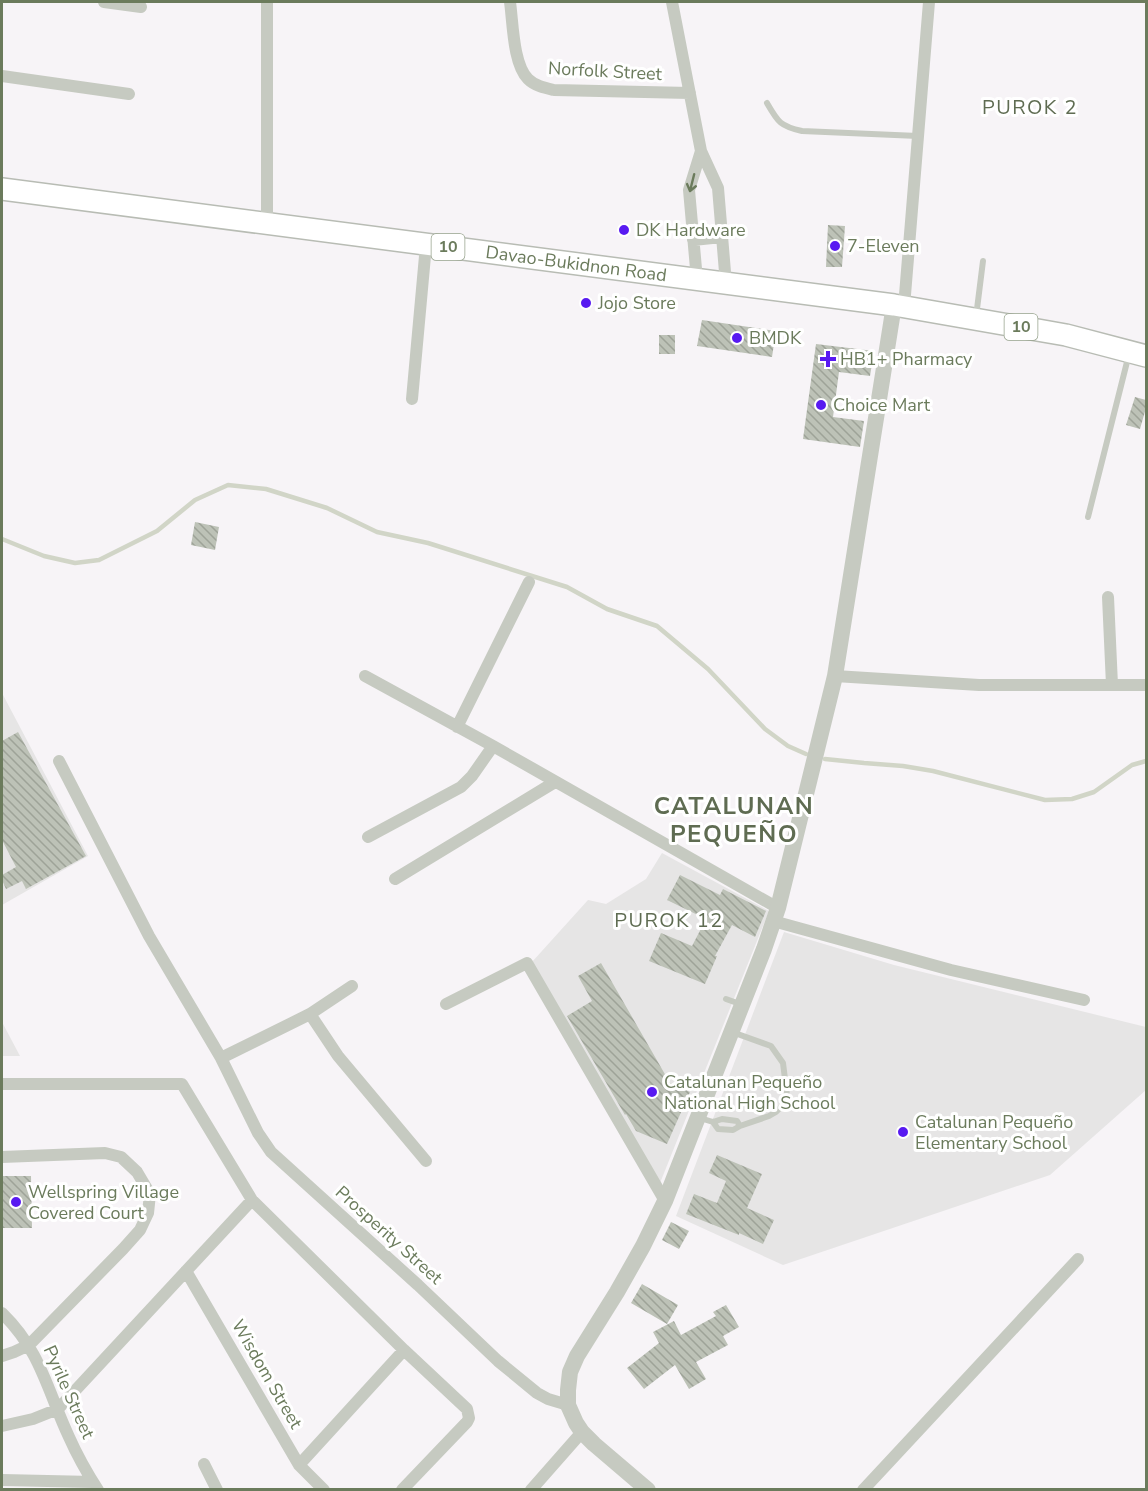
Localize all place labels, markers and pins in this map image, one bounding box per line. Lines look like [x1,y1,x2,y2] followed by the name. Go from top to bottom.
[636,218,746,242] place label: DK Hardware
[617,223,631,237] marker: DK Hardware
[847,234,920,258] place label: 7-Eleven
[828,239,842,253] marker: 7-Eleven
[597,291,676,315] place label: Jojo Store
[579,296,593,310] marker: Jojo Store
[749,326,802,350] place label: BMDK
[730,331,744,345] marker: BMDK
[840,347,973,371] place label: HB1+ Pharmacy
[821,352,835,366] marker: HB1+ Pharmacy
[833,393,931,417] place label: Choice Mart
[814,398,828,412] marker: Choice Mart
[664,1070,836,1115] place label: Catalunan Pequeño National High School
[645,1085,659,1099] marker: Catalunan Pequeño National High School
[915,1110,1073,1155] place label: Catalunan Pequeño Elementary School
[896,1125,910,1139] marker: Catalunan Pequeño Elementary School
[28,1180,179,1225] place label: Wellspring Village Covered Court
[9,1195,23,1209] marker: Wellspring Village Covered Court

